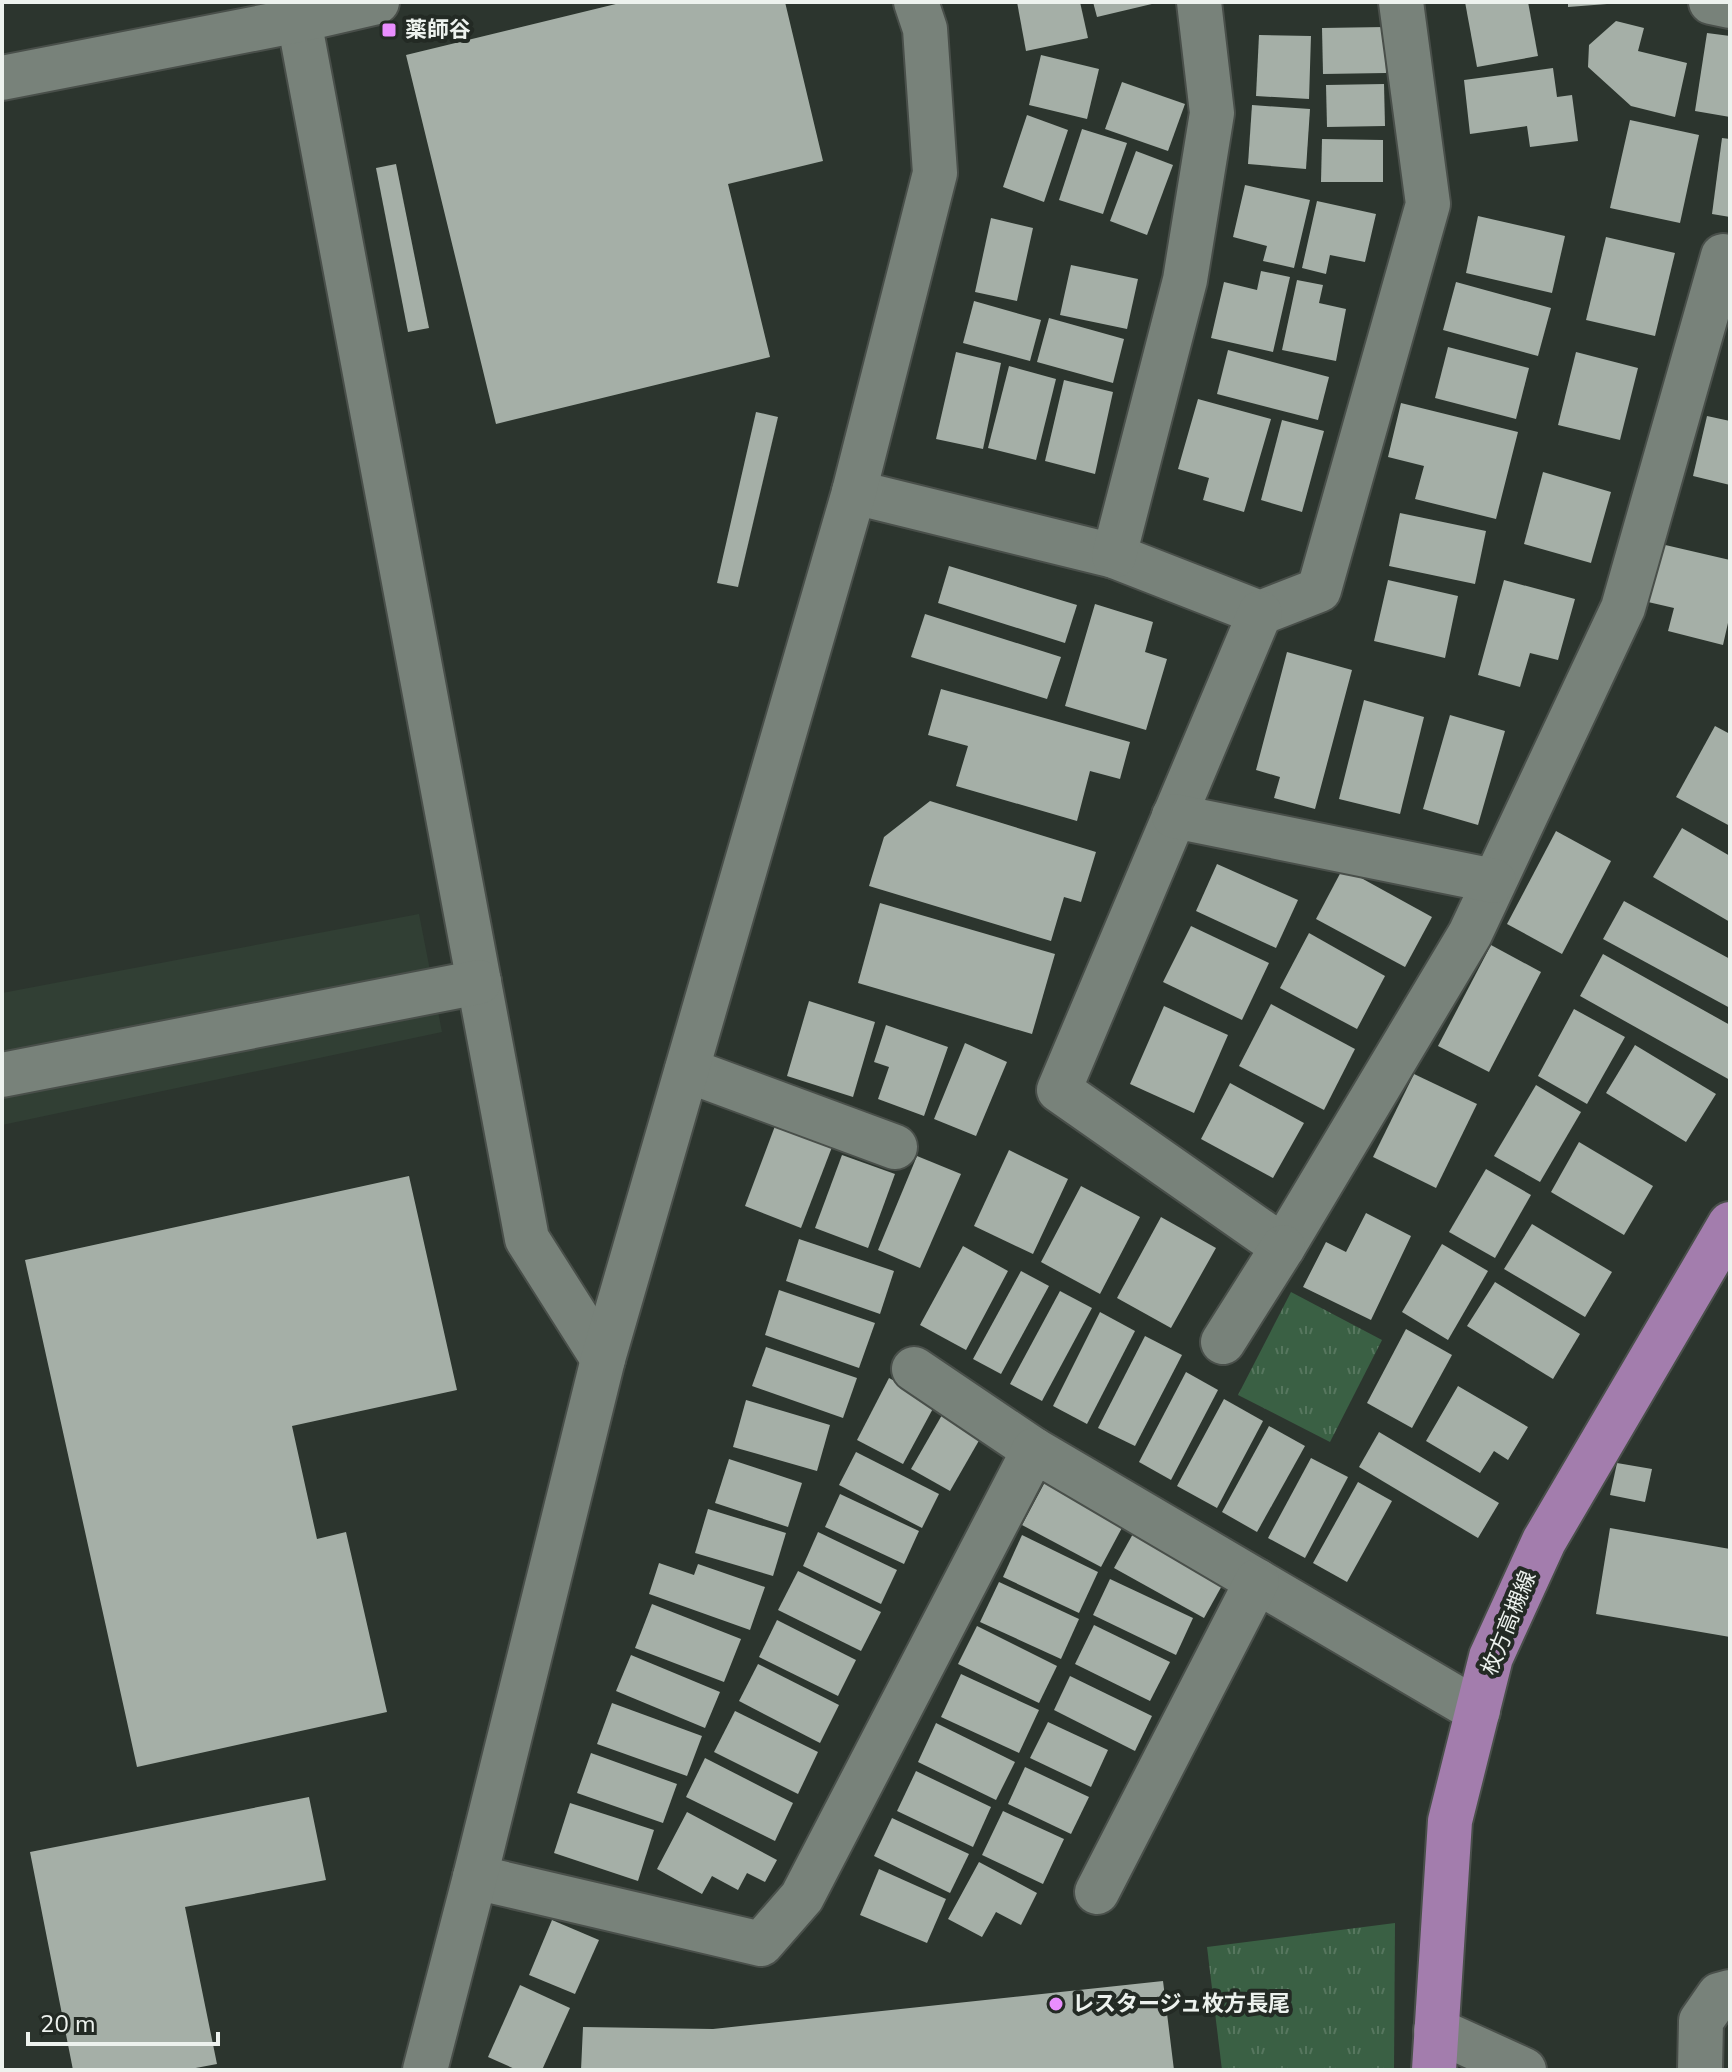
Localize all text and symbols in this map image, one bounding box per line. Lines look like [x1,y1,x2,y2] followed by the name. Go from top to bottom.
[405,15,471,45] place label: 薬師谷
[380,21,398,39] marker: 薬師谷
[1474,1566,1544,1680] street label: 枚方高槻線
[1072,1989,1290,2019] place label: レスタージュ枚方長尾
[1047,1995,1065,2013] marker: レスタージュ枚方長尾
[28,1996,218,2046] scale bar
[40,2008,96,2040] text: 20 m

